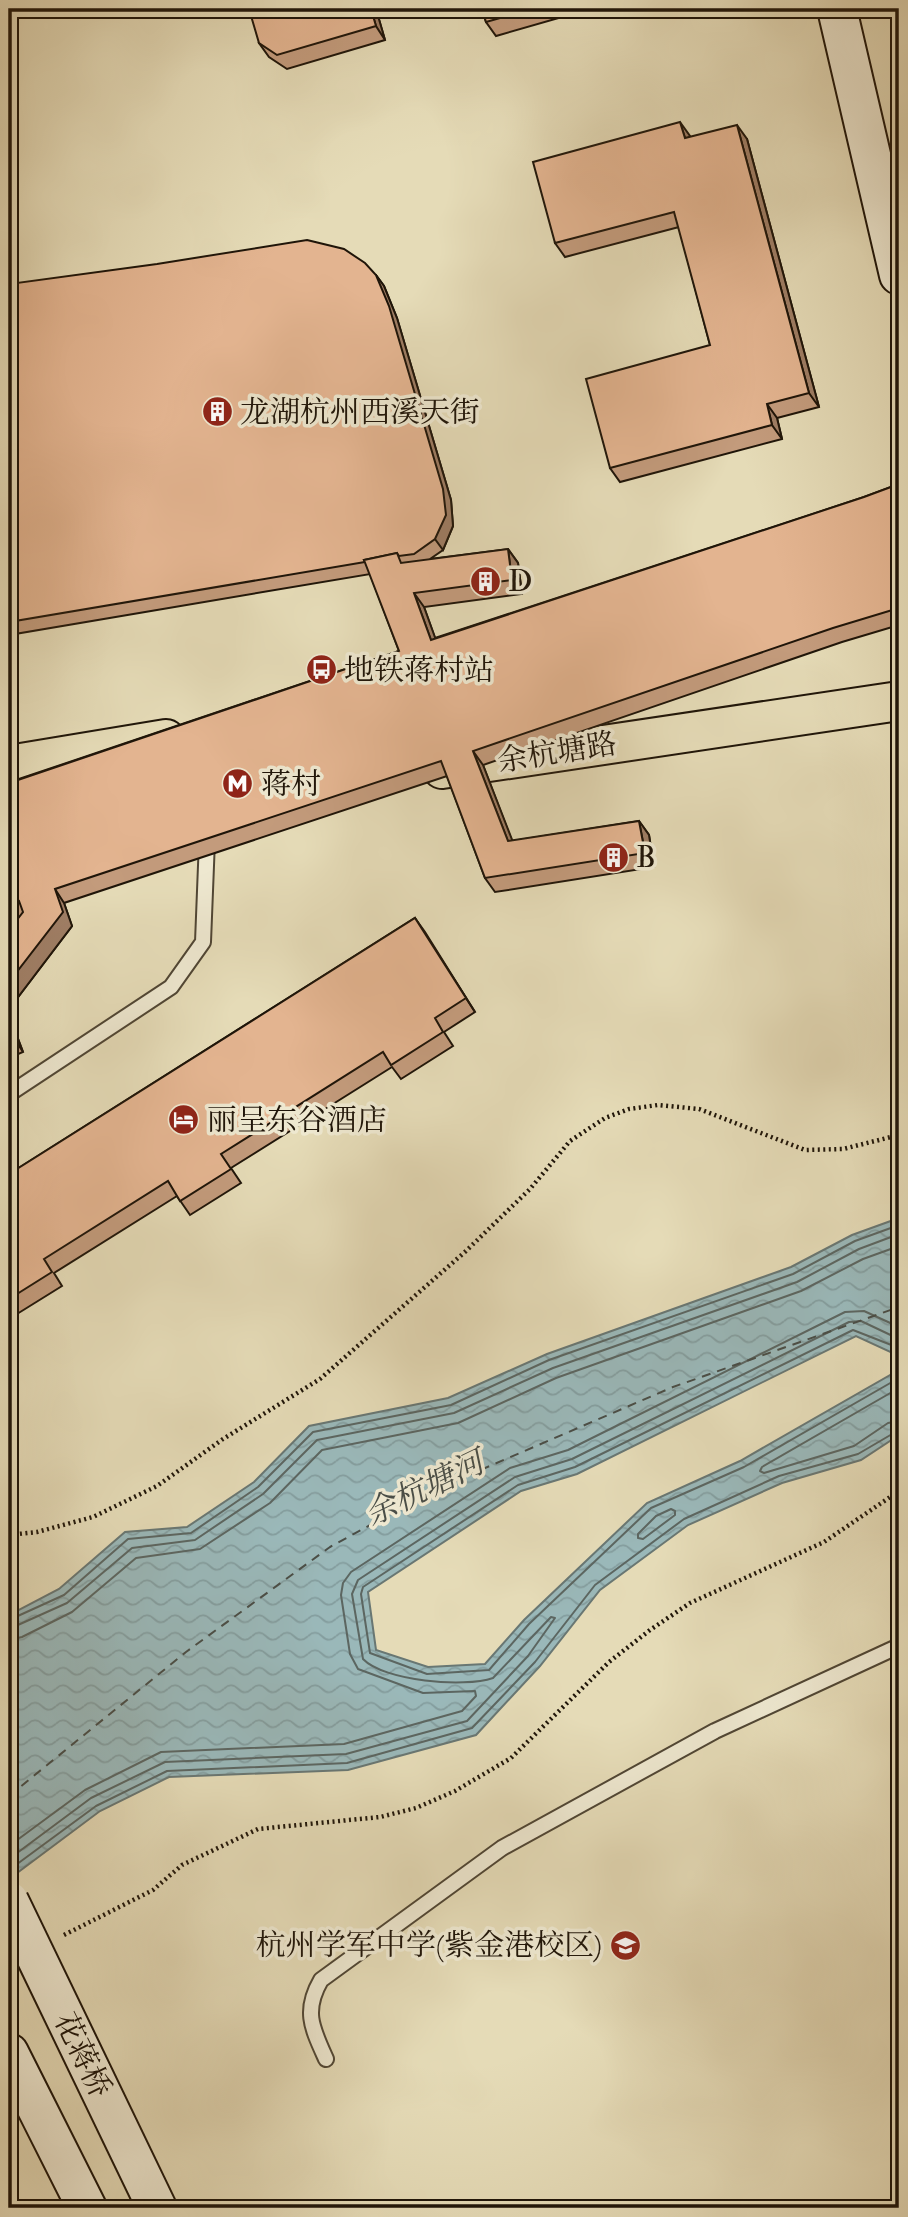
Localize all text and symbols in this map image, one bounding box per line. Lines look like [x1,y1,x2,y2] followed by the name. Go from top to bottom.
[240,394,480,431] place label: 龙湖杭州西溪天街
[200,395,234,429] building icon: 龙湖杭州西溪天街
[508,563,532,600] place label: D
[468,564,502,598] building icon: D
[344,652,494,689] place label: 地铁蒋村站
[304,653,338,687] bus stop icon: 地铁蒋村站
[495,725,619,780] street label: 余杭塘路
[261,766,321,803] place label: 蒋村
[221,767,255,801] metro station icon: 蒋村
[636,839,656,876] place label: B
[596,840,630,874] building icon: B
[207,1102,387,1139] place label: 丽呈东谷酒店
[167,1103,201,1137] hotel icon: 丽呈东谷酒店
[358,1441,495,1535] water label: 余杭塘河
[256,1927,602,1964] place label: 杭州学军中学(紫金港校区)
[608,1928,642,1962] school or university icon: 杭州学军中学(紫金港校区)
[46,2007,119,2104] street label: 花蒋桥

